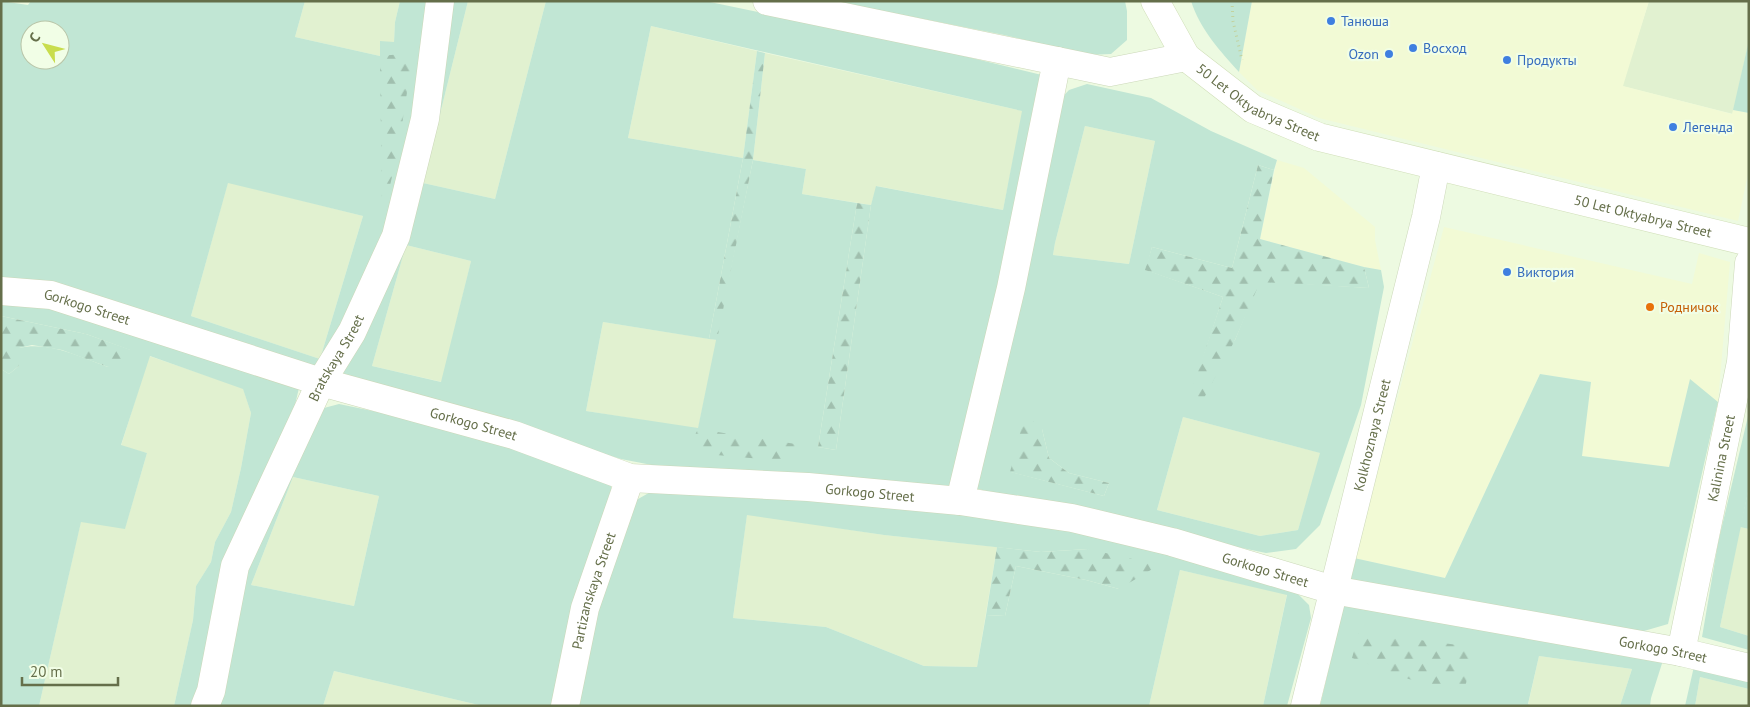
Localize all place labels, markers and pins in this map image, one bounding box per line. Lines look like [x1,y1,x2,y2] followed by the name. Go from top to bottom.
[1341,12,1389,30] place label: Танюша
[1325,15,1337,27] marker: Танюша
[1423,39,1467,57] place label: Восход
[1407,42,1419,54] marker: Восход
[1349,45,1379,63] place label: Ozon
[1383,48,1395,60] marker: Ozon
[1517,51,1577,69] place label: Продукты
[1501,54,1513,66] marker: Продукты
[1682,118,1733,136] place label: Легенда
[1667,121,1679,133] marker: Легенда
[1517,263,1574,281] place label: Виктория
[1501,266,1513,278] marker: Виктория
[1660,298,1719,316] place label: Родничок
[1644,301,1656,313] marker: Родничок

